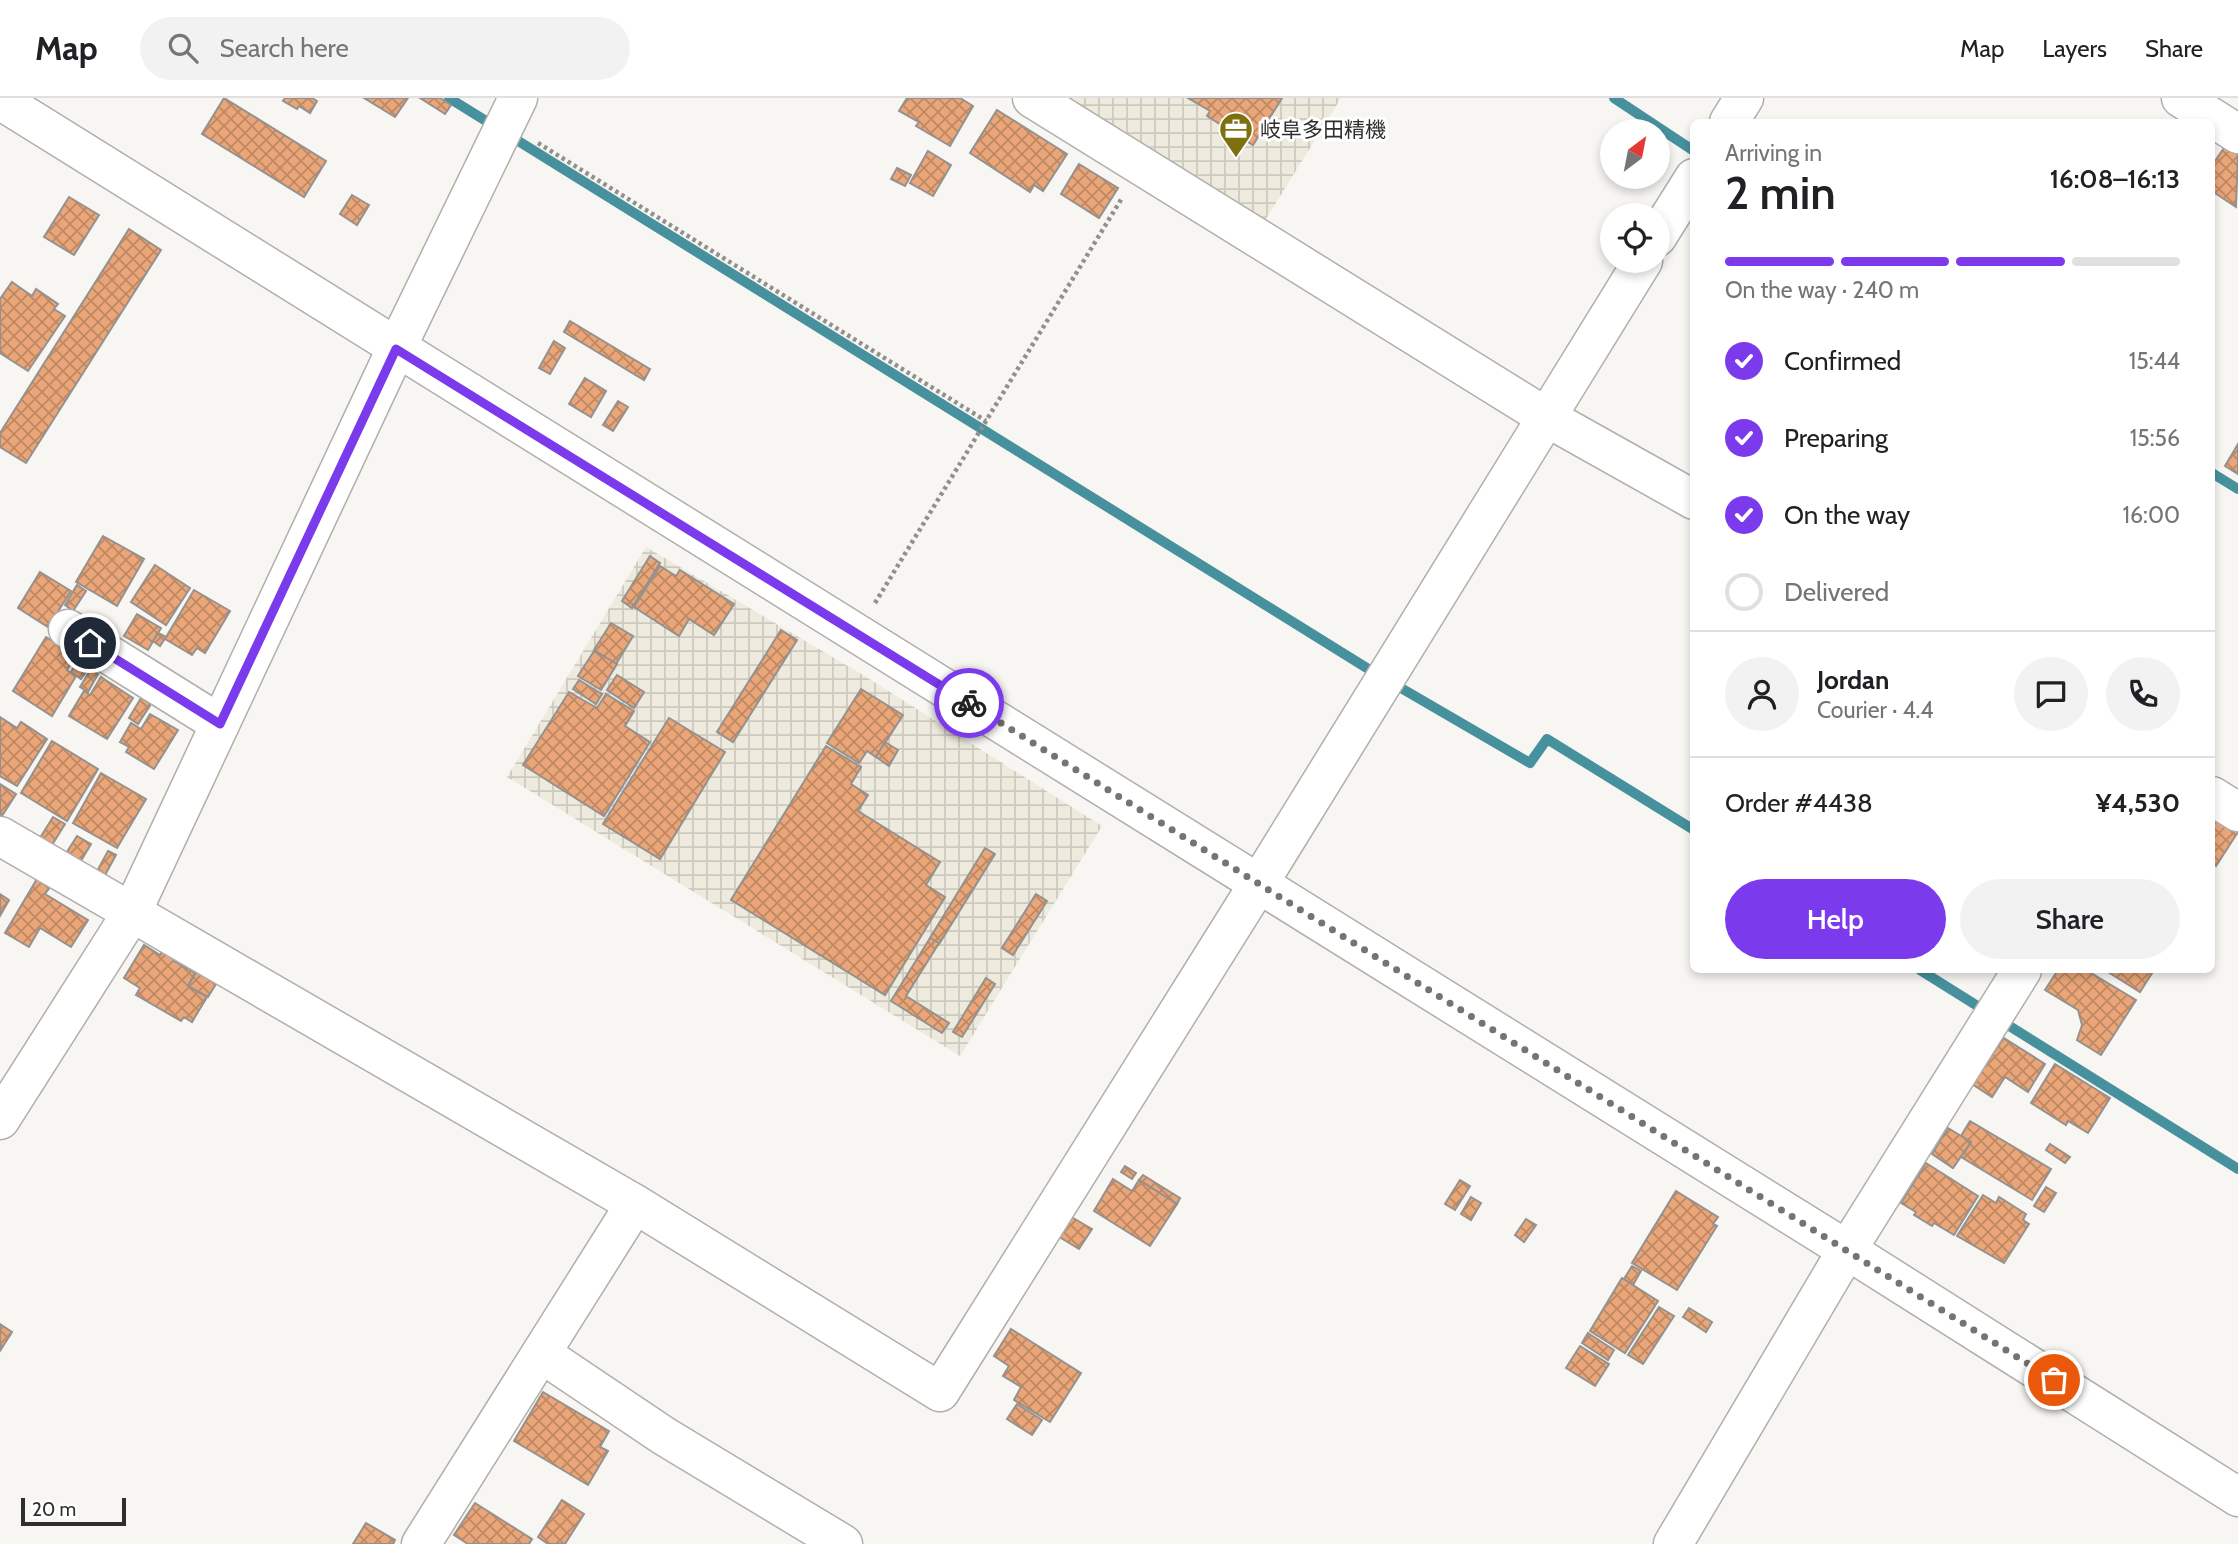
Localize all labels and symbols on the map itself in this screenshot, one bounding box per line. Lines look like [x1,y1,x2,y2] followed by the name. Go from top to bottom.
[1217,110,1255,159] office icon: 岐阜多田精機
[1260,117,1386,142] place label: 岐阜多田精機
[1600,119,1670,189] north arrow
[60,613,120,673] pin
[934,668,1004,738] courier
[2024,1350,2084,1410] pin
[21,1495,126,1527] scale bar

